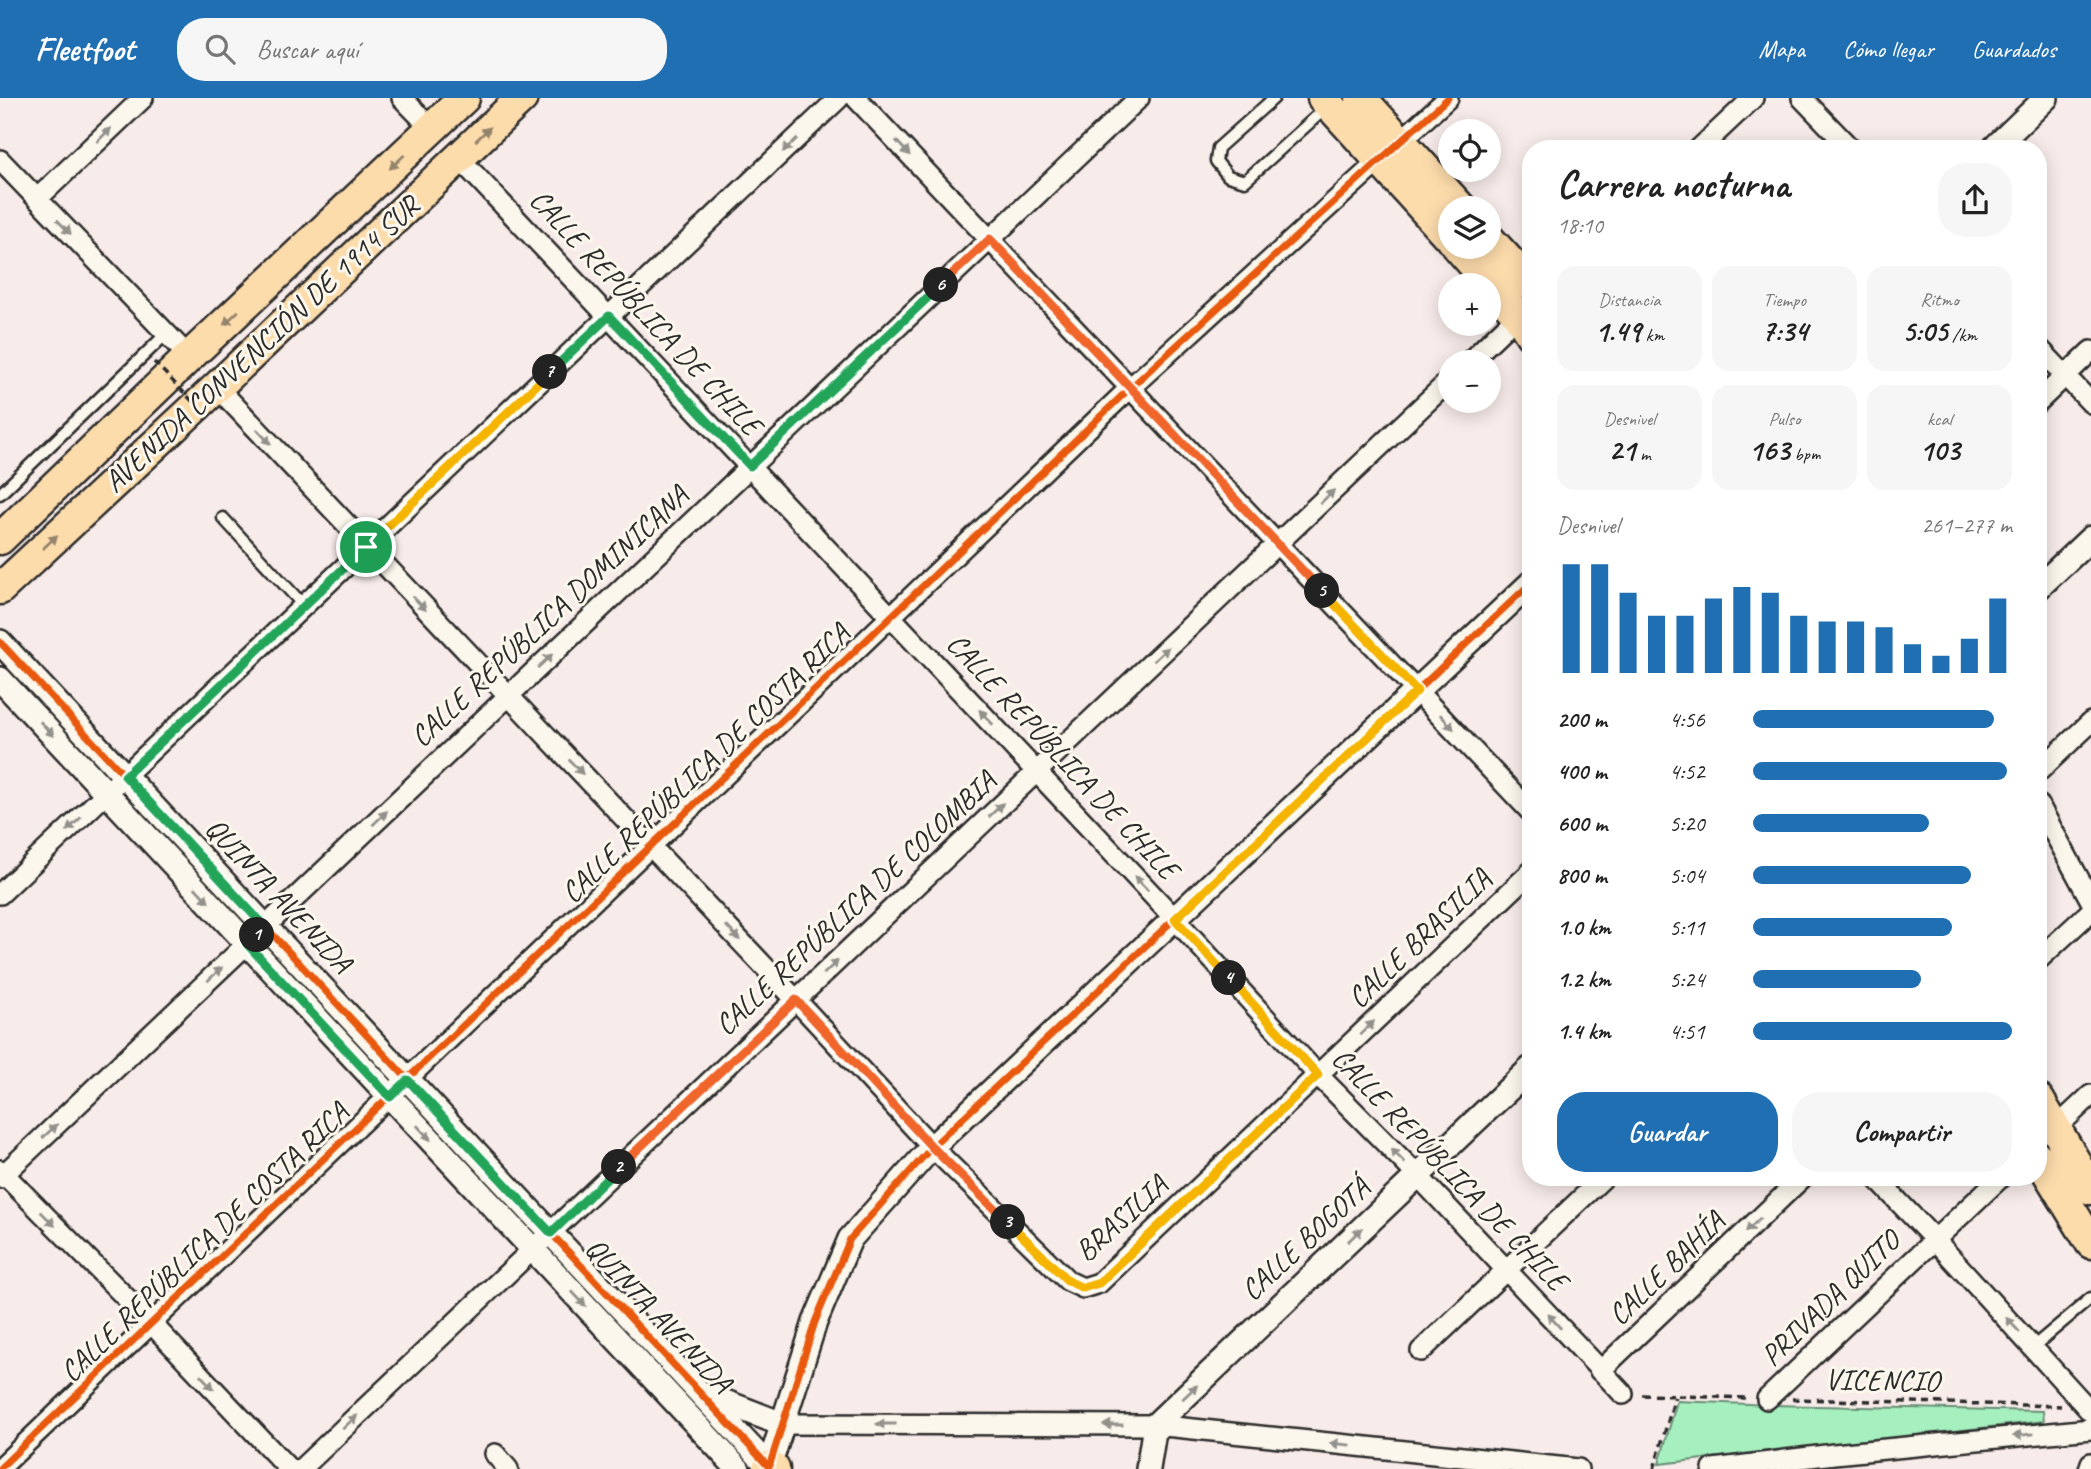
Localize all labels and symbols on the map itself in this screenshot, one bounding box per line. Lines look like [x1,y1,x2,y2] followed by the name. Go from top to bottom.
[475,126,492,143] one-way arrow
[95,128,112,144] one-way arrow
[781,137,799,153] one-way arrow
[895,139,912,156] one-way arrow
[389,153,406,169] one-way arrow
[522,181,773,446] street label: CALLE REPÚBLICA DE CHILE
[95,185,429,500] street label: AVENIDA CONVENCIÓN DE 1914 SUR
[55,219,72,236] one-way arrow
[923,268,958,302] pin: 6
[223,309,240,325] one-way arrow
[532,354,568,390] pin: 7
[255,428,271,445] one-way arrow
[402,476,697,755] street label: CALLE REPÚBLICA DOMINICANA
[1318,490,1335,506] one-way arrow
[336,517,396,577] pin
[41,534,58,550] one-way arrow
[1304,574,1340,608] pin: 5
[411,594,427,611] one-way arrow
[553,614,859,911] street label: CALLE REPÚBLICA DE COSTA RICA
[939,625,1190,890] street label: CALLE REPÚBLICA DE CHILE
[1153,645,1170,662] one-way arrow
[536,654,553,670] one-way arrow
[978,709,994,726] one-way arrow
[1438,713,1454,730] one-way arrow
[38,720,54,737] one-way arrow
[568,759,585,776] one-way arrow
[706,761,1005,1043] street label: CALLE REPÚBLICA DE COLOMBIA
[987,802,1004,818] one-way arrow
[197,809,362,982] street label: QUINTA AVENIDA
[371,810,389,826] one-way arrow
[66,816,83,832] one-way arrow
[1339,859,1499,1016] street label: CALLE BRASILIA
[1134,875,1150,892] one-way arrow
[193,886,209,903] one-way arrow
[240,918,274,952] pin: 1
[724,924,740,941] one-way arrow
[822,959,839,975] one-way arrow
[1212,960,1246,996] pin: 4
[206,967,223,983] one-way arrow
[1358,1021,1375,1037] one-way arrow
[1324,1039,1579,1301] street label: CALLE REPÚBLICA DE CHILE
[52,1093,358,1390] street label: CALLE REPÚBLICA DE COSTA RICA
[41,1123,58,1139] one-way arrow
[415,1124,431,1141] one-way arrow
[1390,1148,1407,1164] one-way arrow
[602,1150,636,1184] pin: 2
[1067,1165,1177,1269] street label: BRASILIA
[1232,1167,1380,1309] street label: CALLE BOGOTÁ
[1600,1202,1734,1333] street label: CALLE BAHÍA
[990,1204,1026,1240] pin: 3
[40,1211,56,1227] one-way arrow
[1744,1217,1762,1233] one-way arrow
[1752,1220,1910,1374] street label: PRIVADA QUITO
[1346,1228,1363,1244] one-way arrow
[577,1229,742,1402] street label: QUINTA AVENIDA
[571,1290,587,1307] one-way arrow
[1546,1312,1562,1330] one-way arrow
[2005,1316,2021,1334] one-way arrow
[1824,1360,1943,1400] street label: VICENCIO
[198,1373,214,1390] one-way arrow
[1181,1384,1198,1400] one-way arrow
[341,1414,359,1430] one-way arrow
[874,1418,896,1430] one-way arrow
[1102,1419,1124,1431] one-way arrow
[2012,1430,2034,1441] one-way arrow
[1329,1439,1351,1450] one-way arrow

